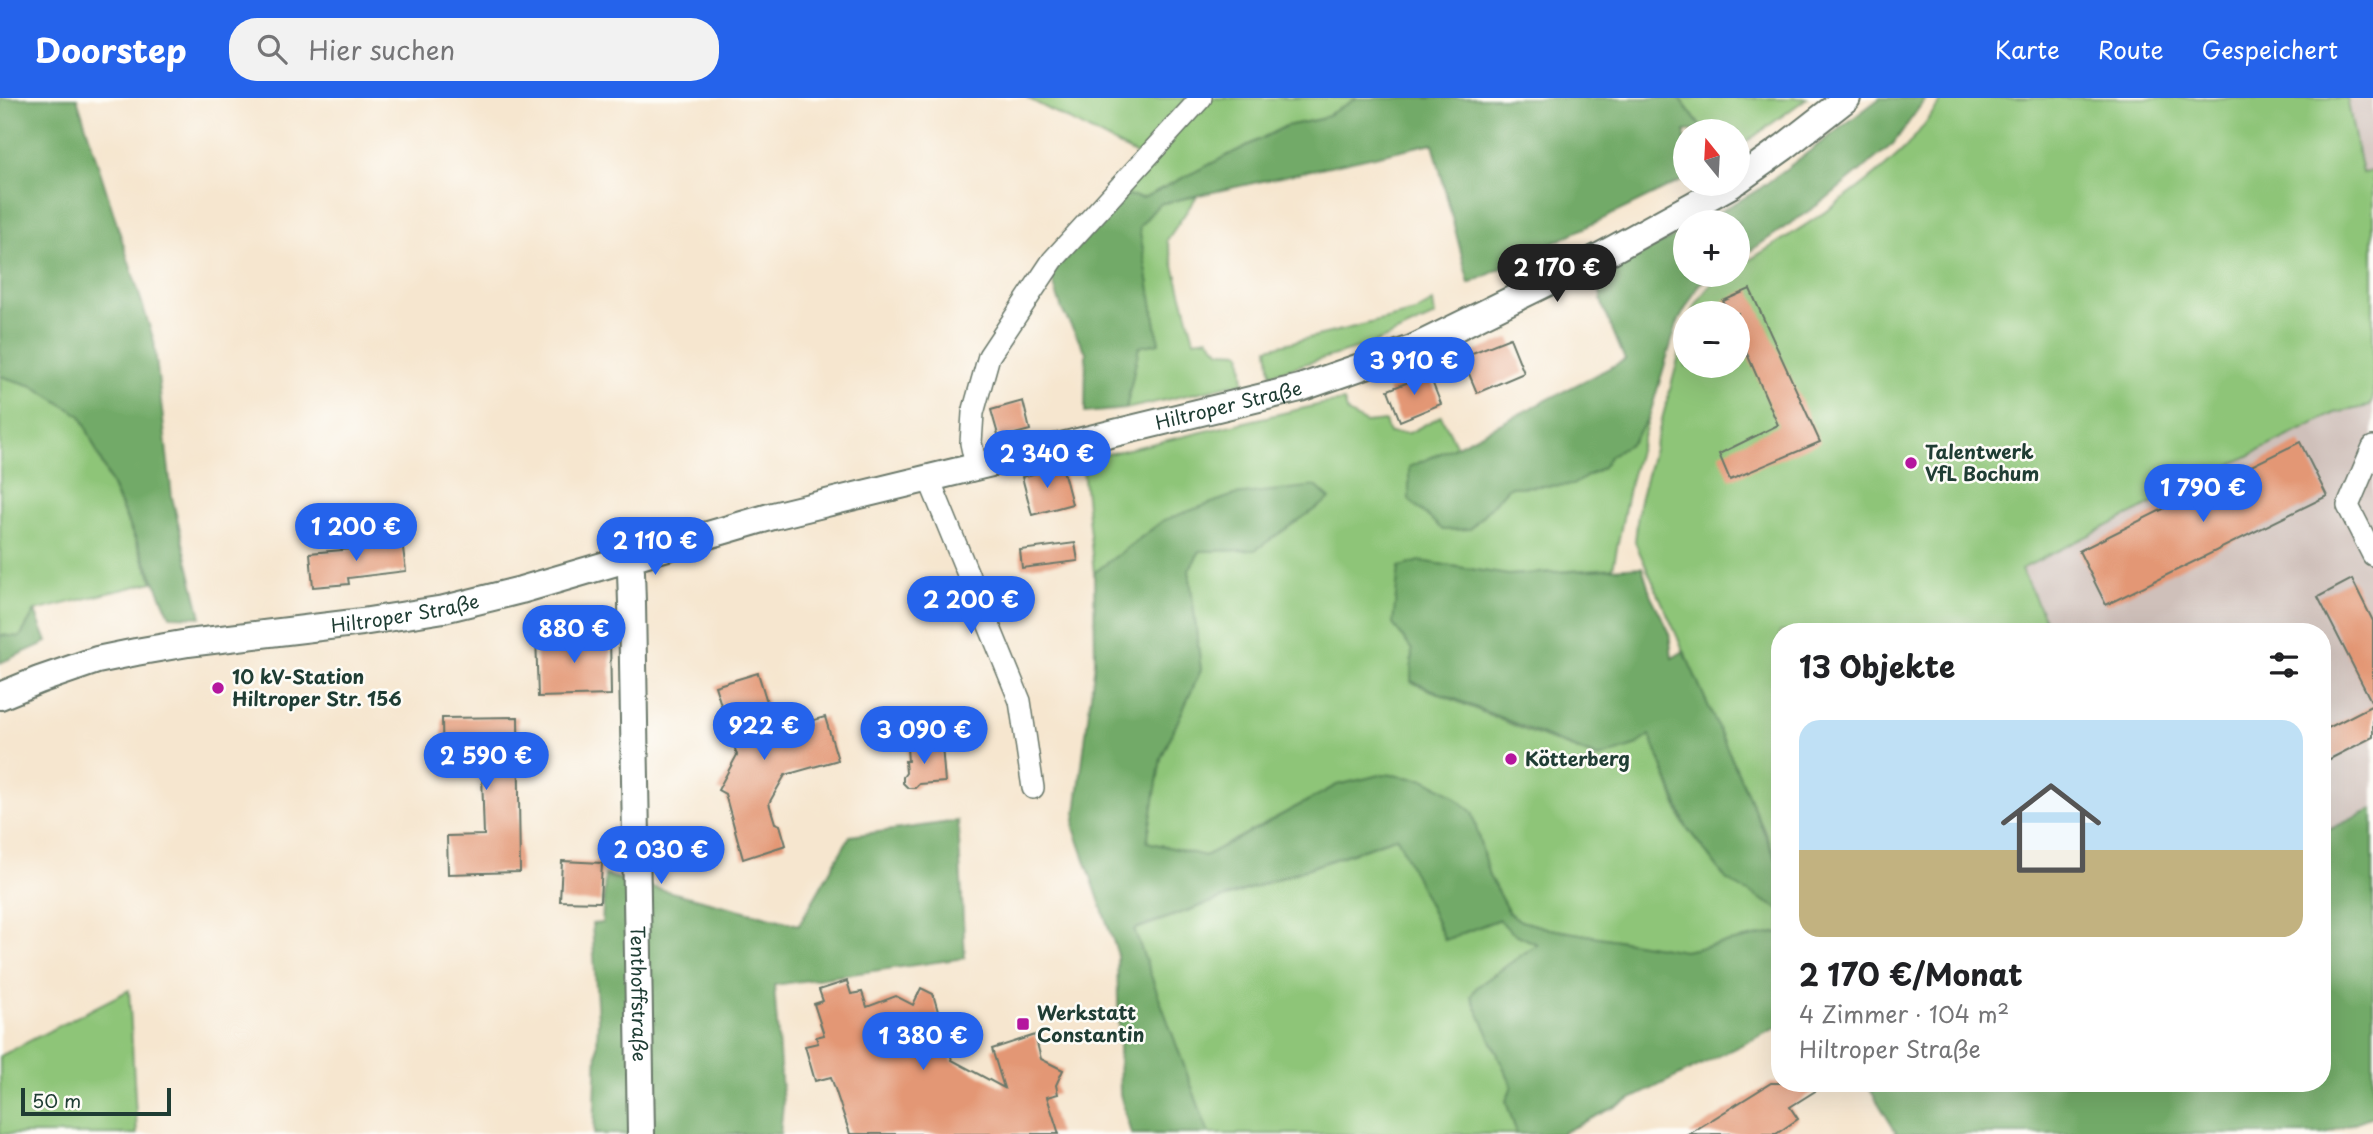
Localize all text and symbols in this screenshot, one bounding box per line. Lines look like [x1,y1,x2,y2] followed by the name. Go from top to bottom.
[229,18,719,81] search box
[35,24,187,74] text: Doorstep
[253,30,291,68] icon: search
[309,30,455,69] text: Hier suchen
[1995,31,2060,67] text: Karte
[2098,31,2164,67] text: Route
[2202,31,2338,67] text: Gespeichert
[1673,119,1750,196] north arrow
[1673,119,1750,378] map controls
[1673,210,1750,287] button: +
[1492,244,1622,304] pin: 2 170 €
[1513,249,1601,284] text: 2 170 €
[1673,301,1750,378] button: −
[1349,338,1479,397] pin: 3 910 €
[1370,342,1458,377] text: 3 910 €
[1152,373,1304,436] street label: Hiltroper Straße
[982,430,1112,490] pin: 2 340 €
[1000,435,1094,470] text: 2 340 €
[1925,437,2039,487] place label: Talentwerk VfL Bochum
[1903,455,1919,471] marker: Talentwerk VfL Bochum
[2138,464,2268,524] pin: 1 790 €
[2160,469,2246,504] text: 1 790 €
[291,504,421,563] pin: 1 200 €
[311,508,401,543] text: 1 200 €
[590,518,720,577] pin: 2 110 €
[613,522,697,557] text: 2 110 €
[906,576,1036,636] pin: 2 200 €
[923,581,1019,616] text: 2 200 €
[329,586,482,639] street label: Hiltroper Straße
[525,606,623,665] pin: 880 €
[538,610,610,645] text: 880 €
[1799,643,1955,688] text: 13 Objekte
[2265,646,2303,684] icon: filters
[232,662,402,712] place label: 10 kV-Station Hiltroper Str. 156
[210,680,226,696] marker: 10 kV-Station Hiltroper Str. 156
[715,702,813,762] pin: 922 €
[859,706,989,766] pin: 3 090 €
[729,707,799,742] text: 922 €
[877,711,971,746] text: 3 090 €
[421,732,551,792] pin: 2 590 €
[440,737,532,772] text: 2 590 €
[1525,744,1630,772] place label: Kötterberg
[1503,751,1519,767] marker: Kötterberg
[1988,765,2114,891] icon: home
[596,826,726,886] pin: 2 030 €
[614,831,708,866] text: 2 030 €
[624,925,655,1062] street label: Tenthoffstraße
[1799,951,2023,996] text: 2 170 €/Monat
[1799,996,2009,1031] text: 4 Zimmer · 104 m²
[1037,998,1144,1048] place label: Werkstatt Constantin
[858,1012,988,1072] pin: 1 380 €
[1015,1016,1031,1032] marker: Werkstatt Constantin
[878,1017,968,1052] text: 1 380 €
[1799,1031,1981,1066] text: Hiltroper Straße
[21,1085,172,1117] scale bar
[32,1086,81,1114] text: 50 m

